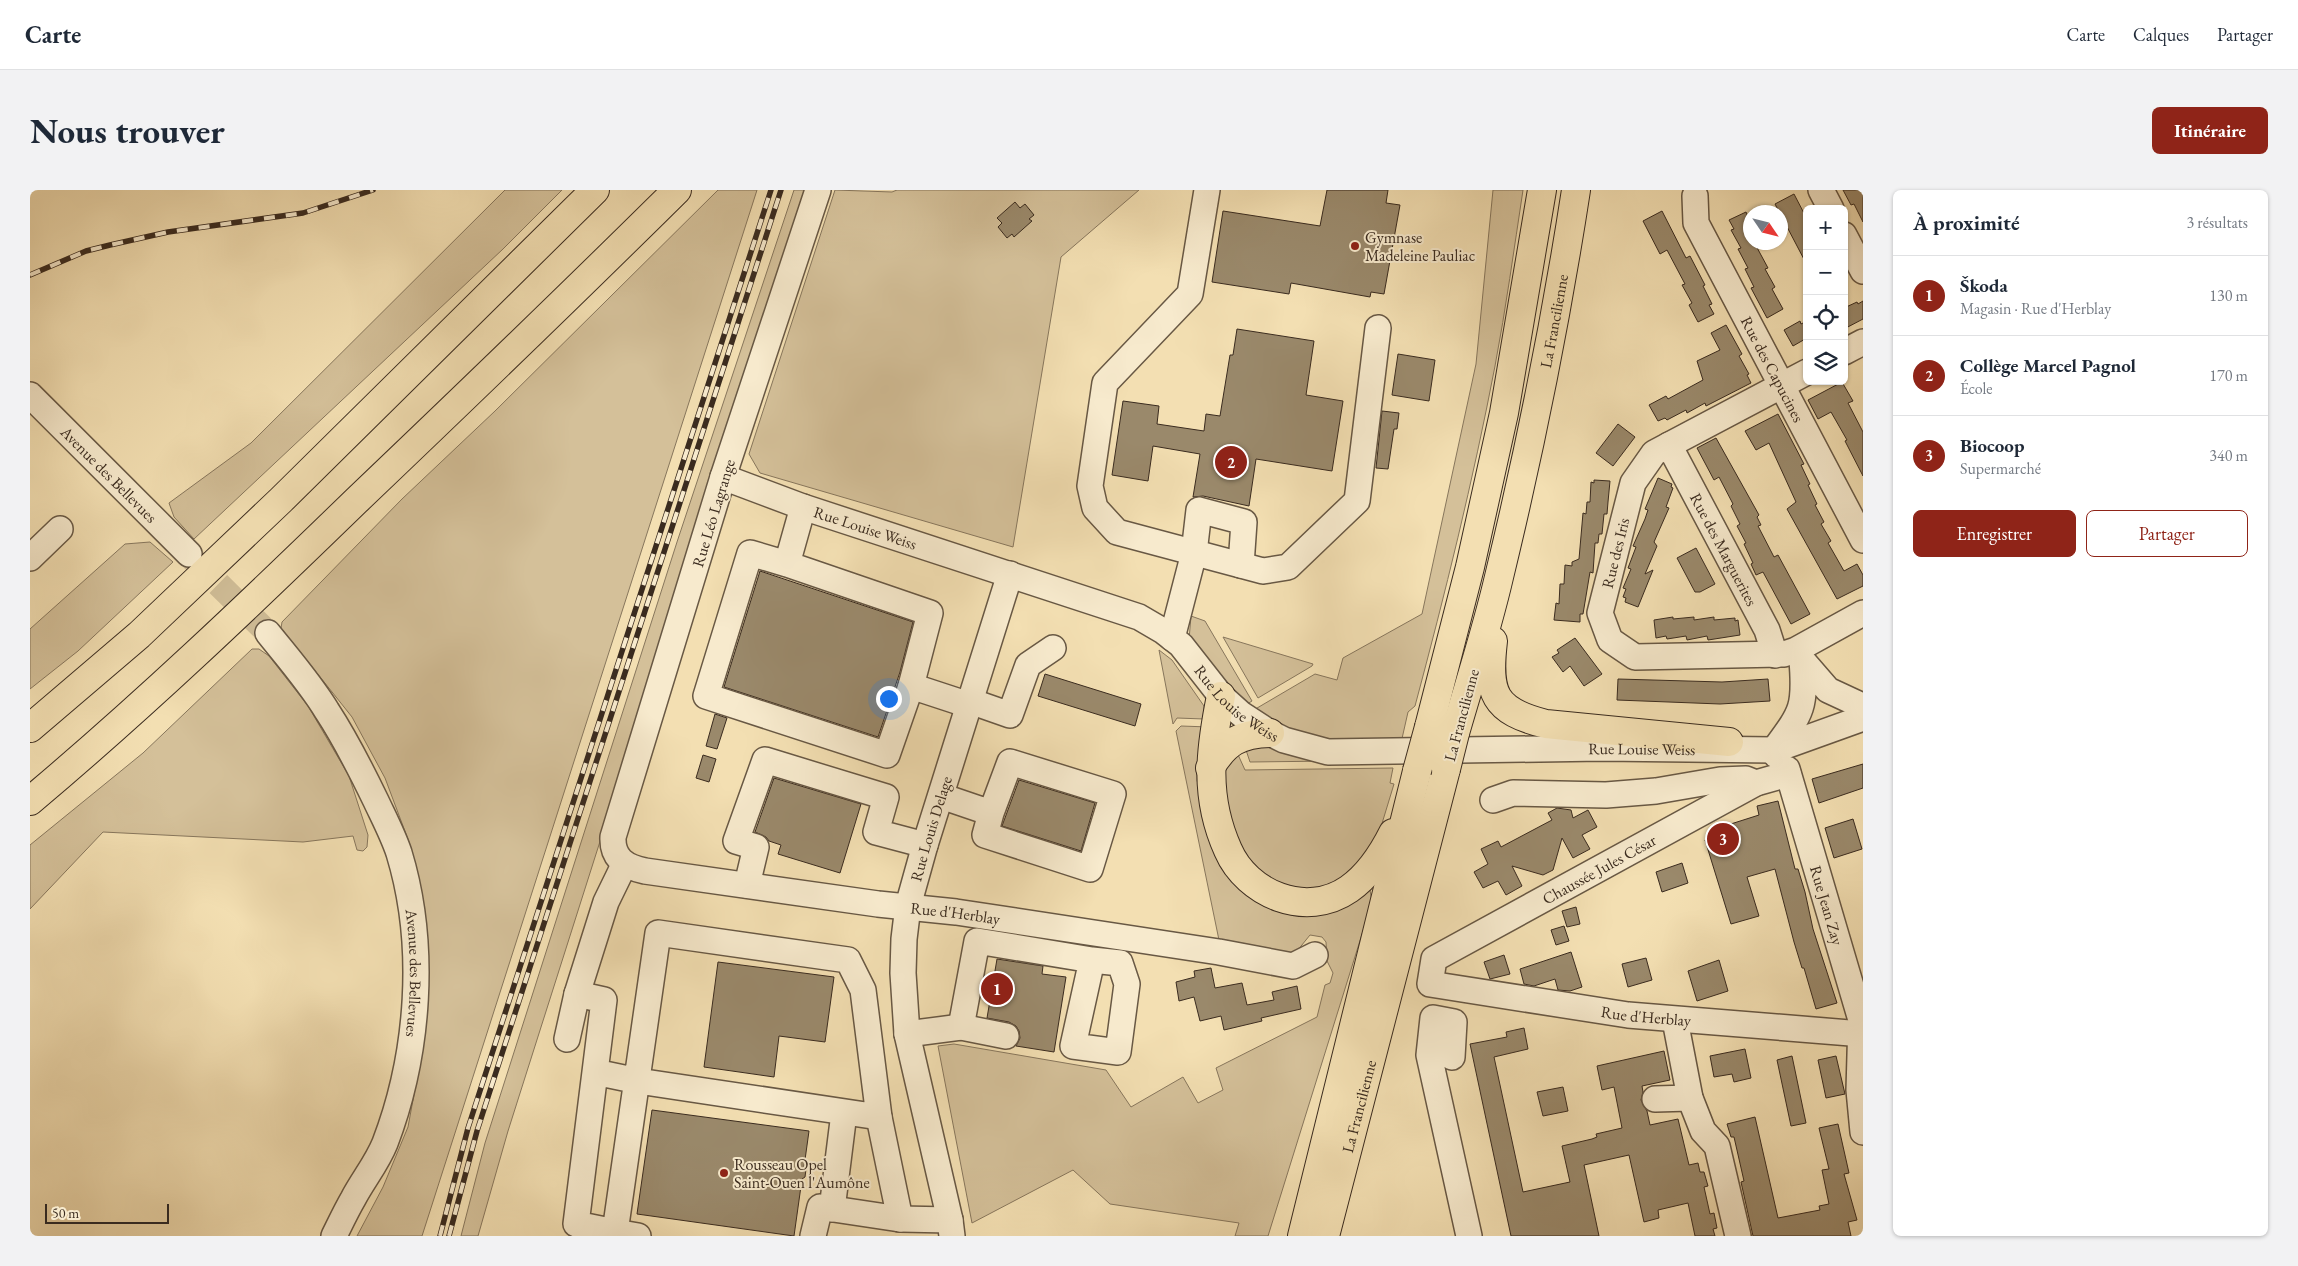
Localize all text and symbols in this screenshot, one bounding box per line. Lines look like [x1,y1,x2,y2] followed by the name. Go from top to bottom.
[25,19,81,50] text: Carte
[2066,23,2105,46] text: Carte
[2133,23,2189,46] text: Calques
[2217,23,2273,46] text: Partager
[2152,107,2268,154] button: Itinéraire
[30,108,225,153] text: Nous trouver
[1743,205,1788,250] north arrow
[1803,205,1848,385] map controls
[1803,205,1848,250] button: +
[1913,209,2020,236] text: À proximité
[2186,212,2248,233] text: 3 résultats
[1365,227,1475,266] place label: Gymnase Madeleine Pauliac
[1349,240,1361,252] marker: Gymnase Madeleine Pauliac
[1803,250,1848,295] button: −
[1535,272,1573,370] street label: La Francilienne
[1960,273,2008,298] text: Škoda
[1925,285,1933,306] text: 1
[2209,285,2248,306] text: 130 m
[1803,295,1848,340] button: locate
[1960,298,2111,319] text: Magasin · Rue d'Herblay
[1736,313,1809,426] street label: Rue des Capucines
[1803,340,1848,385] button: layers
[1960,353,2136,378] text: Collège Marcel Pagnol
[1925,365,1933,386] text: 2
[2209,365,2248,386] text: 170 m
[1960,378,1993,399] text: École
[55,421,162,527] street label: Avenue des Bellevues
[1960,433,2024,458] text: Biocoop
[1215,443,1247,481] pin: 2
[1925,445,1933,466] text: 3
[2209,445,2248,466] text: 340 m
[687,457,740,570] street label: Rue Léo Lagrange
[1960,458,2041,479] text: Supermarché
[1685,489,1762,610] street label: Rue des Marguerites
[811,501,919,555] street label: Rue Louise Weiss
[1913,510,2076,557] button: Enregistrer
[2086,510,2248,557] button: Partager
[1597,516,1634,591] street label: Rue des Iris
[1190,661,1282,747] street label: Rue Louise Weiss
[1439,667,1484,764] street label: La Francilienne
[876,686,902,712] your location
[1588,738,1695,760] street label: Rue Louise Weiss
[905,773,957,884] street label: Rue Louis Delage
[1707,820,1739,858] pin: 3
[1539,829,1660,909] street label: Chaussée Jules César
[1805,863,1849,949] street label: Rue Jean Zay
[910,897,1003,930] street label: Rue d'Herblay
[400,907,426,1038] street label: Avenue des Bellevues
[981,970,1013,1008] pin: 1
[1600,1001,1693,1031] street label: Rue d'Herblay
[1337,1058,1381,1155] street label: La Francilienne
[734,1154,870,1193] place label: Rousseau Opel Saint-Ouen l'Aumône
[718,1167,730,1179] marker: Rousseau Opel Saint-Ouen l'Aumône
[45,1201,169,1224] scale bar
[52,1204,79,1222] text: 50 m

